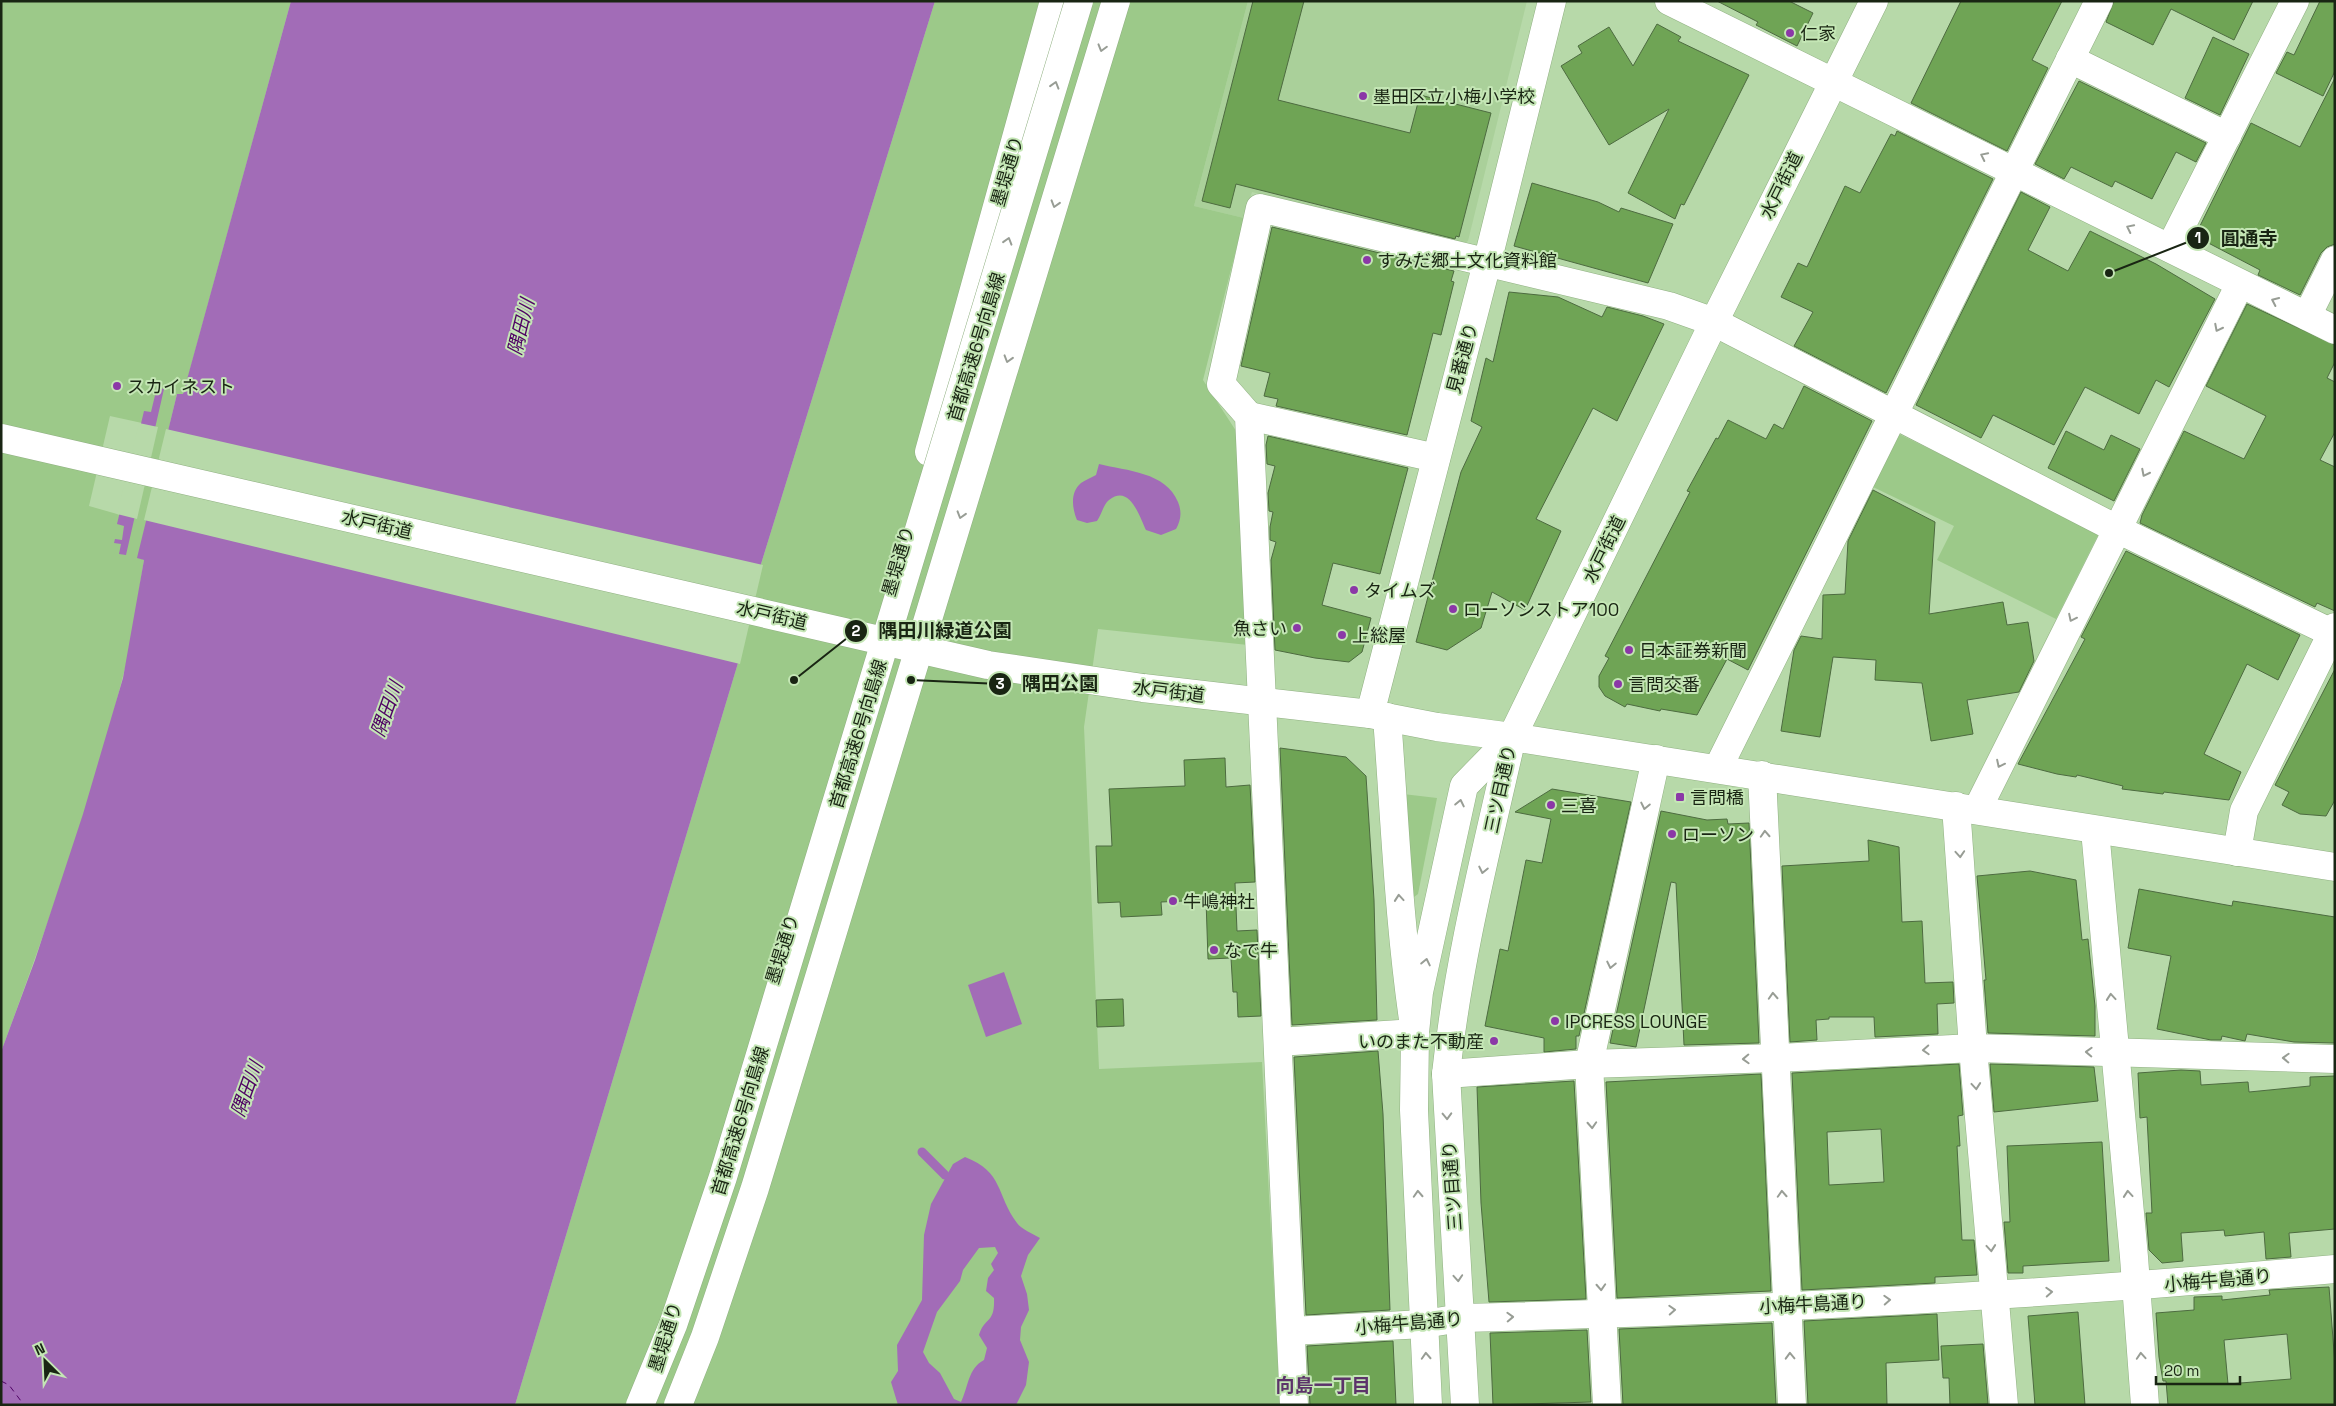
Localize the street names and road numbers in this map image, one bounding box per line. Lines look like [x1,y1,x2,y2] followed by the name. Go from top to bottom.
[986,133,1028,209] street label: 墨堤通り
[1755,148,1807,222] street label: 水戸街道
[942,270,1010,424] street label: 首都高速6号向島線
[1442,320,1482,396] street label: 見番通り
[339,505,415,543] street label: 水戸街道
[1578,512,1630,586] street label: 水戸街道
[877,523,919,599] street label: 墨堤通り
[734,596,810,634] street label: 水戸街道
[824,657,892,811] street label: 首都高速6号向島線
[1132,675,1206,707] street label: 水戸街道
[1479,743,1521,835] street label: 三ツ目通り
[760,911,804,987] street label: 墨堤通り
[706,1044,774,1198] street label: 首都高速6号向島線
[1437,1140,1467,1232] street label: 三ツ目通り
[2163,1264,2273,1296] street label: 小梅牛島通り
[1758,1290,1868,1318] street label: 小梅牛島通り
[643,1299,687,1375] street label: 墨堤通り
[1354,1307,1464,1339] street label: 小梅牛島通り

